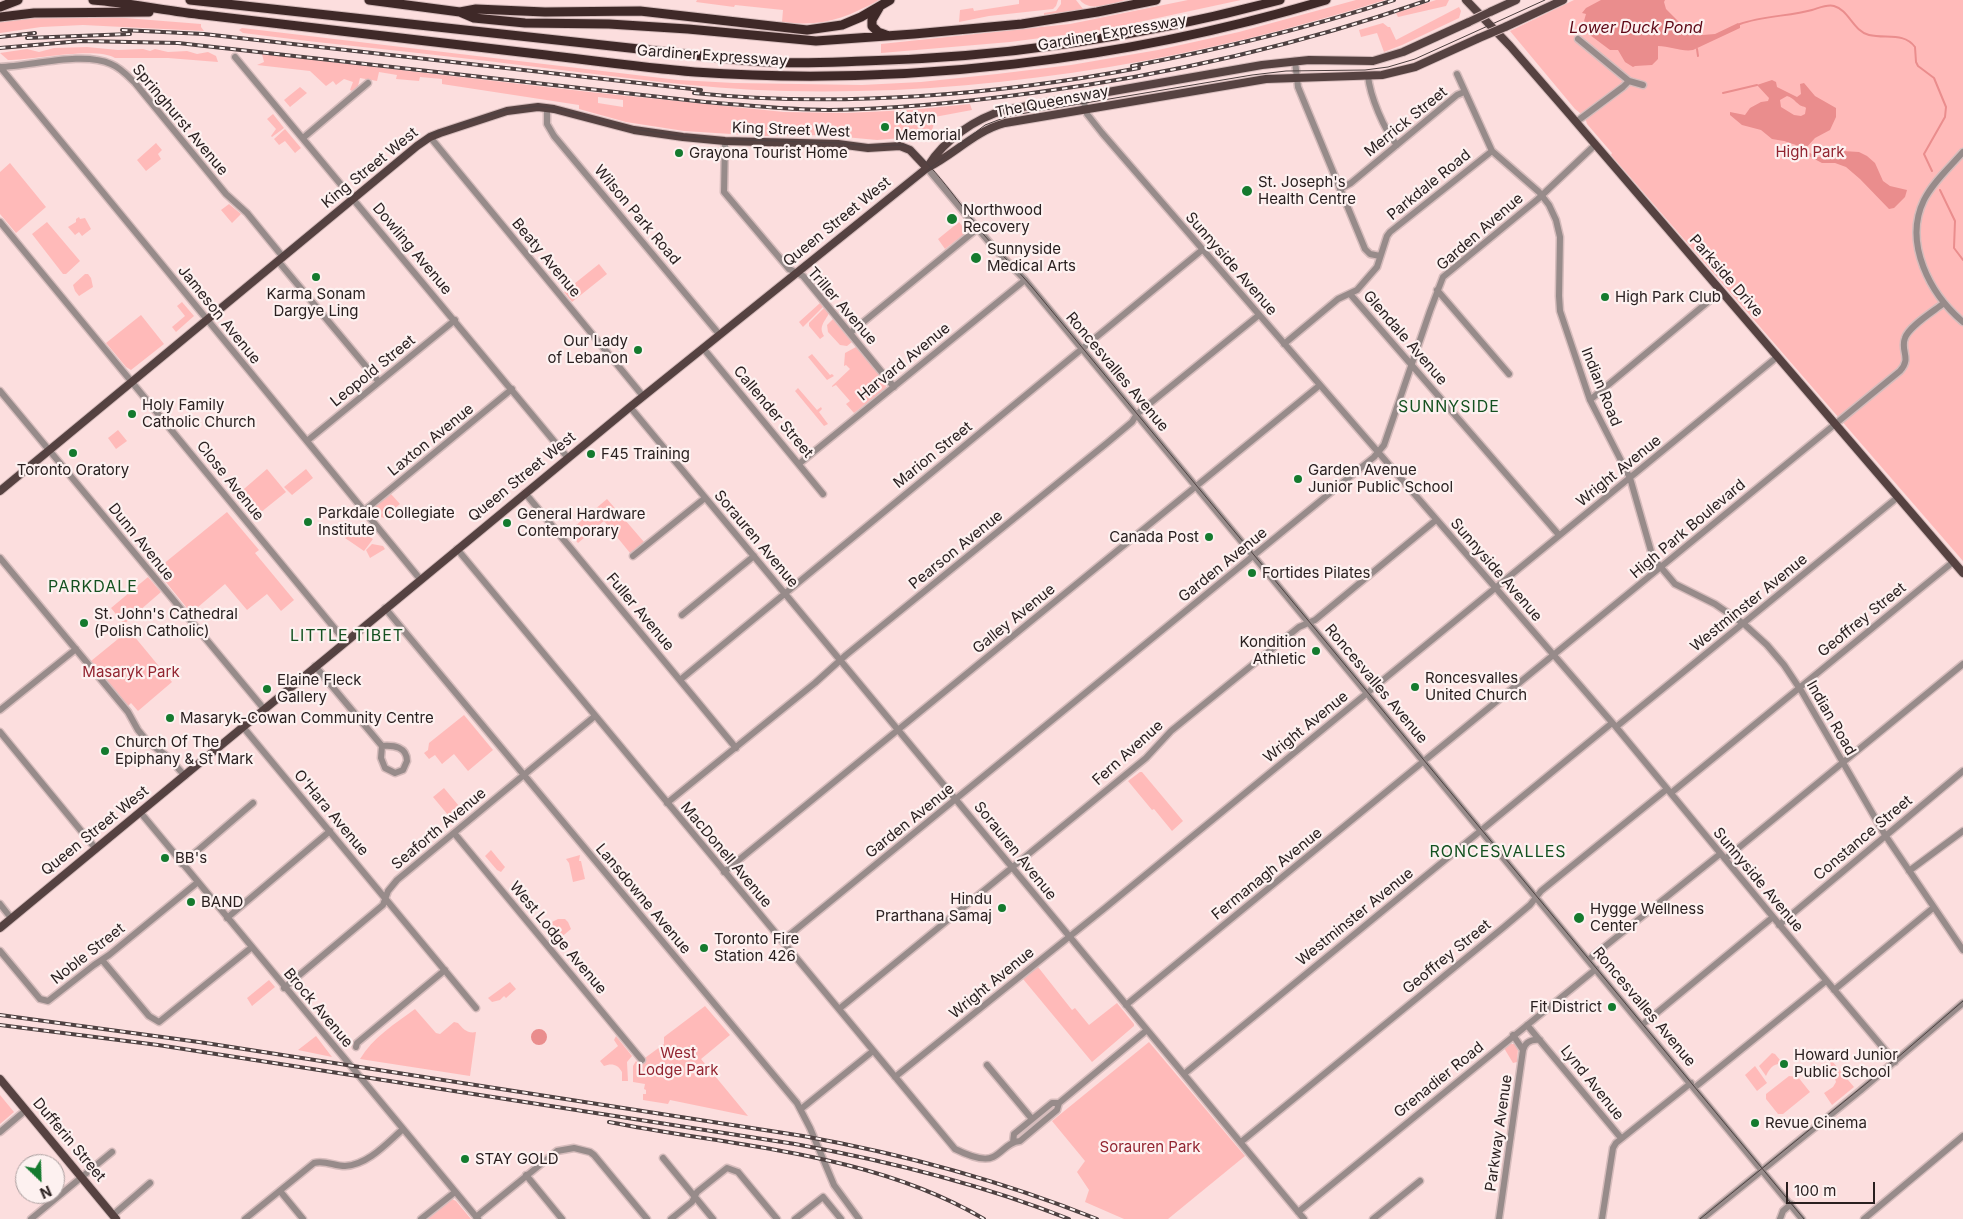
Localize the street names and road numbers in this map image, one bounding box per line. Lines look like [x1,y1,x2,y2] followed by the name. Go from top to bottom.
[1036,11,1188,55] street label: Gardiner Expressway
[636,42,788,70] street label: Gardiner Expressway
[128,61,232,179] street label: Springhurst Avenue
[994,82,1110,122] street label: The Queensway
[1361,83,1451,161] street label: Merrick Street
[732,119,850,141] street label: King Street West
[318,124,422,212] street label: King Street West
[1384,146,1474,224] street label: Parkdale Road
[590,162,684,268] street label: Wilson Park Road
[780,173,894,271] street label: Queen Street West
[1433,190,1527,274] street label: Garden Avenue
[368,200,456,298] street label: Dowling Avenue
[1181,209,1281,319] street label: Sunnyside Avenue
[508,215,584,301] street label: Beaty Avenue
[1685,231,1767,321] street label: Parkside Drive
[174,262,264,368] street label: Jameson Avenue
[803,264,881,348] street label: Triller Avenue
[1359,287,1451,389] street label: Glendale Avenue
[1062,309,1172,435] street label: Roncesvalles Avenue
[854,319,954,405] street label: Harvard Avenue
[327,331,419,411] street label: Leopold Street
[1577,345,1625,429] street label: Indian Road
[729,362,817,462] street label: Callender Street
[385,400,477,480] street label: Laxton Avenue
[890,418,976,492] street label: Marion Street
[465,428,579,526] street label: Queen Street West
[1573,431,1665,511] street label: Wright Avenue
[192,438,268,524] street label: Close Avenue
[1627,476,1749,582] street label: High Park Boulevard
[710,487,802,591] street label: Sorauren Avenue
[104,500,178,584] street label: Dunn Avenue
[906,507,1006,593] street label: Pearson Avenue
[1446,515,1546,625] street label: Sunnyside Avenue
[1175,524,1271,606] street label: Garden Avenue
[1687,550,1811,656] street label: Westminster Avenue
[602,570,678,654] street label: Fuller Avenue
[1814,579,1910,661] street label: Geoffrey Street
[969,580,1059,658] street label: Galley Avenue
[1321,621,1431,747] street label: Roncesvalles Avenue
[1802,677,1860,759] street label: Indian Road
[1260,687,1352,767] street label: Wright Avenue
[1089,717,1167,789] street label: Fern Avenue
[290,766,372,860] street label: O'Hara Avenue
[862,780,958,862] street label: Garden Avenue
[38,782,152,880] street label: Queen Street West
[388,784,490,874] street label: Seaforth Avenue
[1810,792,1916,884] street label: Constance Street
[970,798,1060,904] street label: Sorauren Avenue
[677,799,775,911] street label: MacDonell Avenue
[1208,824,1326,924] street label: Fermanagh Avenue
[1709,824,1807,936] street label: Sunnyside Avenue
[592,840,694,958] street label: Lansdowne Avenue
[1293,864,1417,970] street label: Westminster Avenue
[506,878,610,998] street label: West Lodge Avenue
[1399,916,1495,998] street label: Geoffrey Street
[48,920,128,988] street label: Noble Street
[946,943,1038,1023] street label: Wright Avenue
[1589,944,1699,1070] street label: Roncesvalles Avenue
[280,965,356,1051] street label: Brock Avenue
[1391,1038,1487,1122] street label: Grenadier Road
[1556,1042,1628,1124] street label: Lynd Avenue
[1482,1073,1516,1193] street label: Parkway Avenue
[29,1095,109,1185] street label: Dufferin Street

